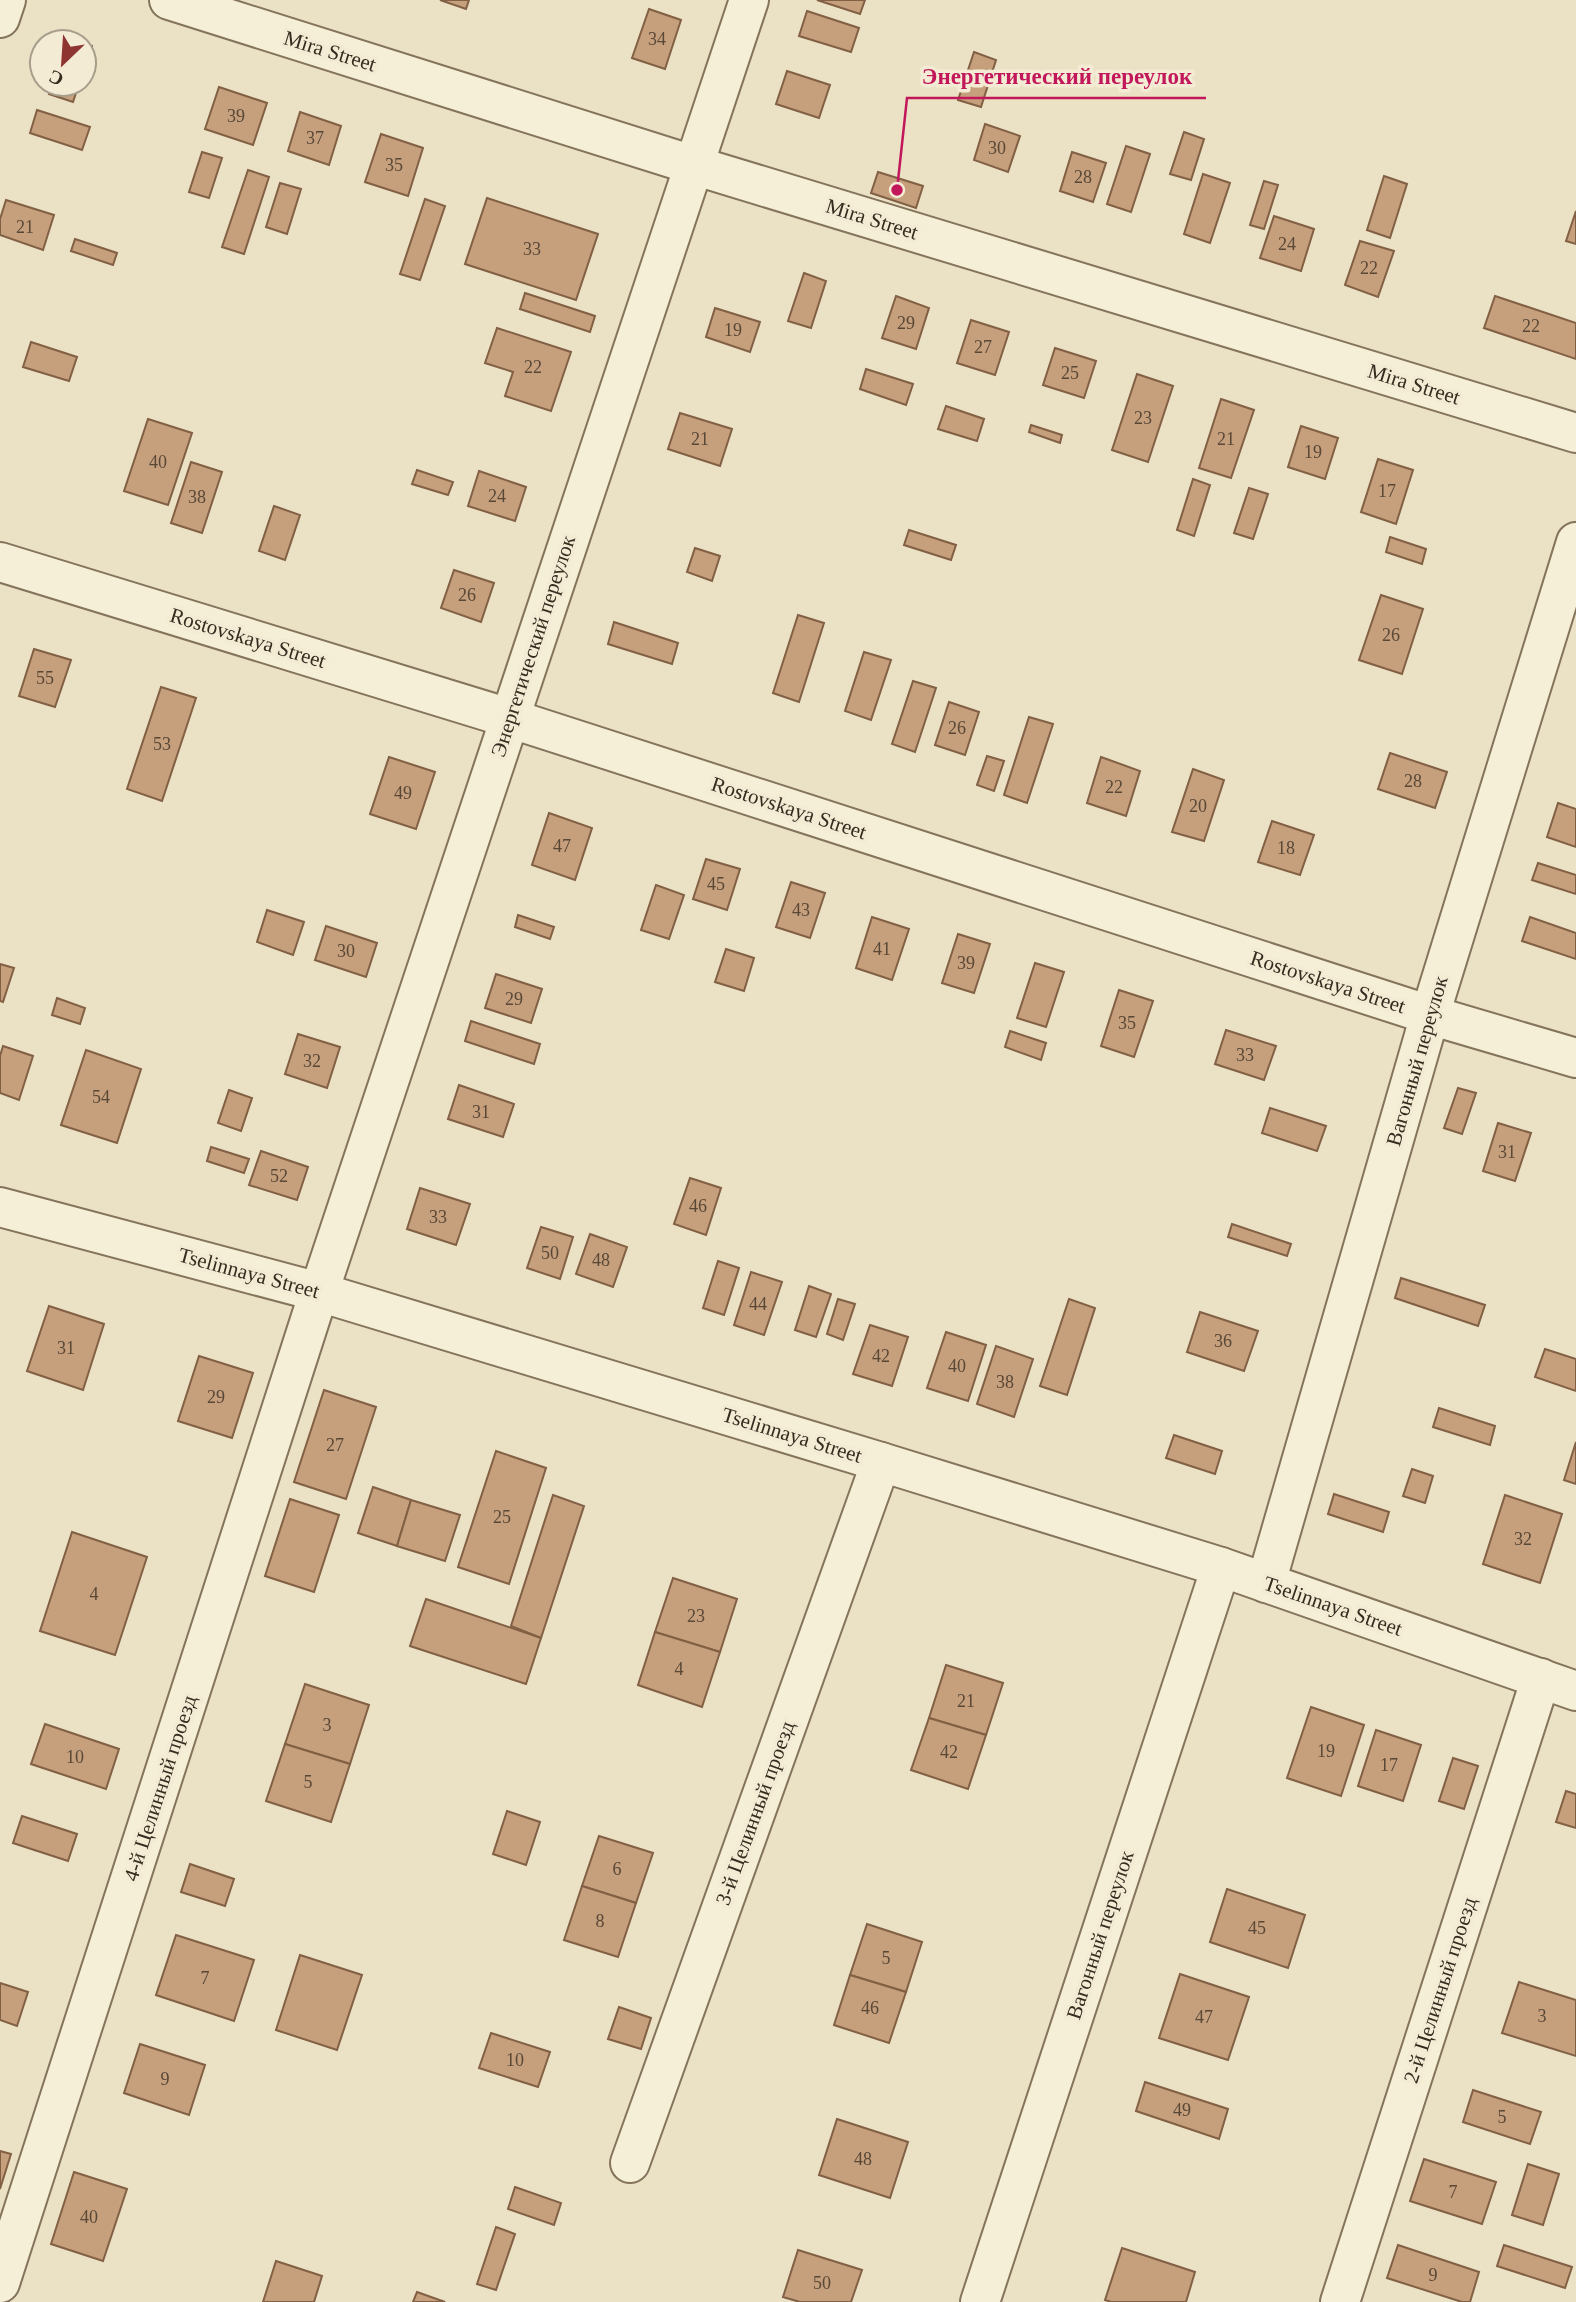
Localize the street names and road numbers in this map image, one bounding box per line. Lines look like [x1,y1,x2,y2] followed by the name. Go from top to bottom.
[281,26,379,76] street label: Mira Street
[823,194,921,244] street label: Mira Street
[1365,359,1463,409] street label: Mira Street
[486,532,580,760] street label: Энергетический переулок
[167,603,329,673] street label: Rostovskaya Street
[708,772,870,844] street label: Rostovskaya Street
[1247,946,1409,1018] street label: Rostovskaya Street
[1381,973,1453,1149] street label: Вагонный переулок
[176,1243,322,1303] street label: Tselinnaya Street
[719,1402,865,1468] street label: Tselinnaya Street
[1261,1571,1406,1641] street label: Tselinnaya Street
[119,1692,201,1884] street label: 4-й Целинный проезд
[711,1717,800,1908] street label: 3-й Целинный проезд
[1061,1847,1139,2022] street label: Вагонный переулок
[1399,1894,1481,2086] street label: 2-й Целинный проезд

